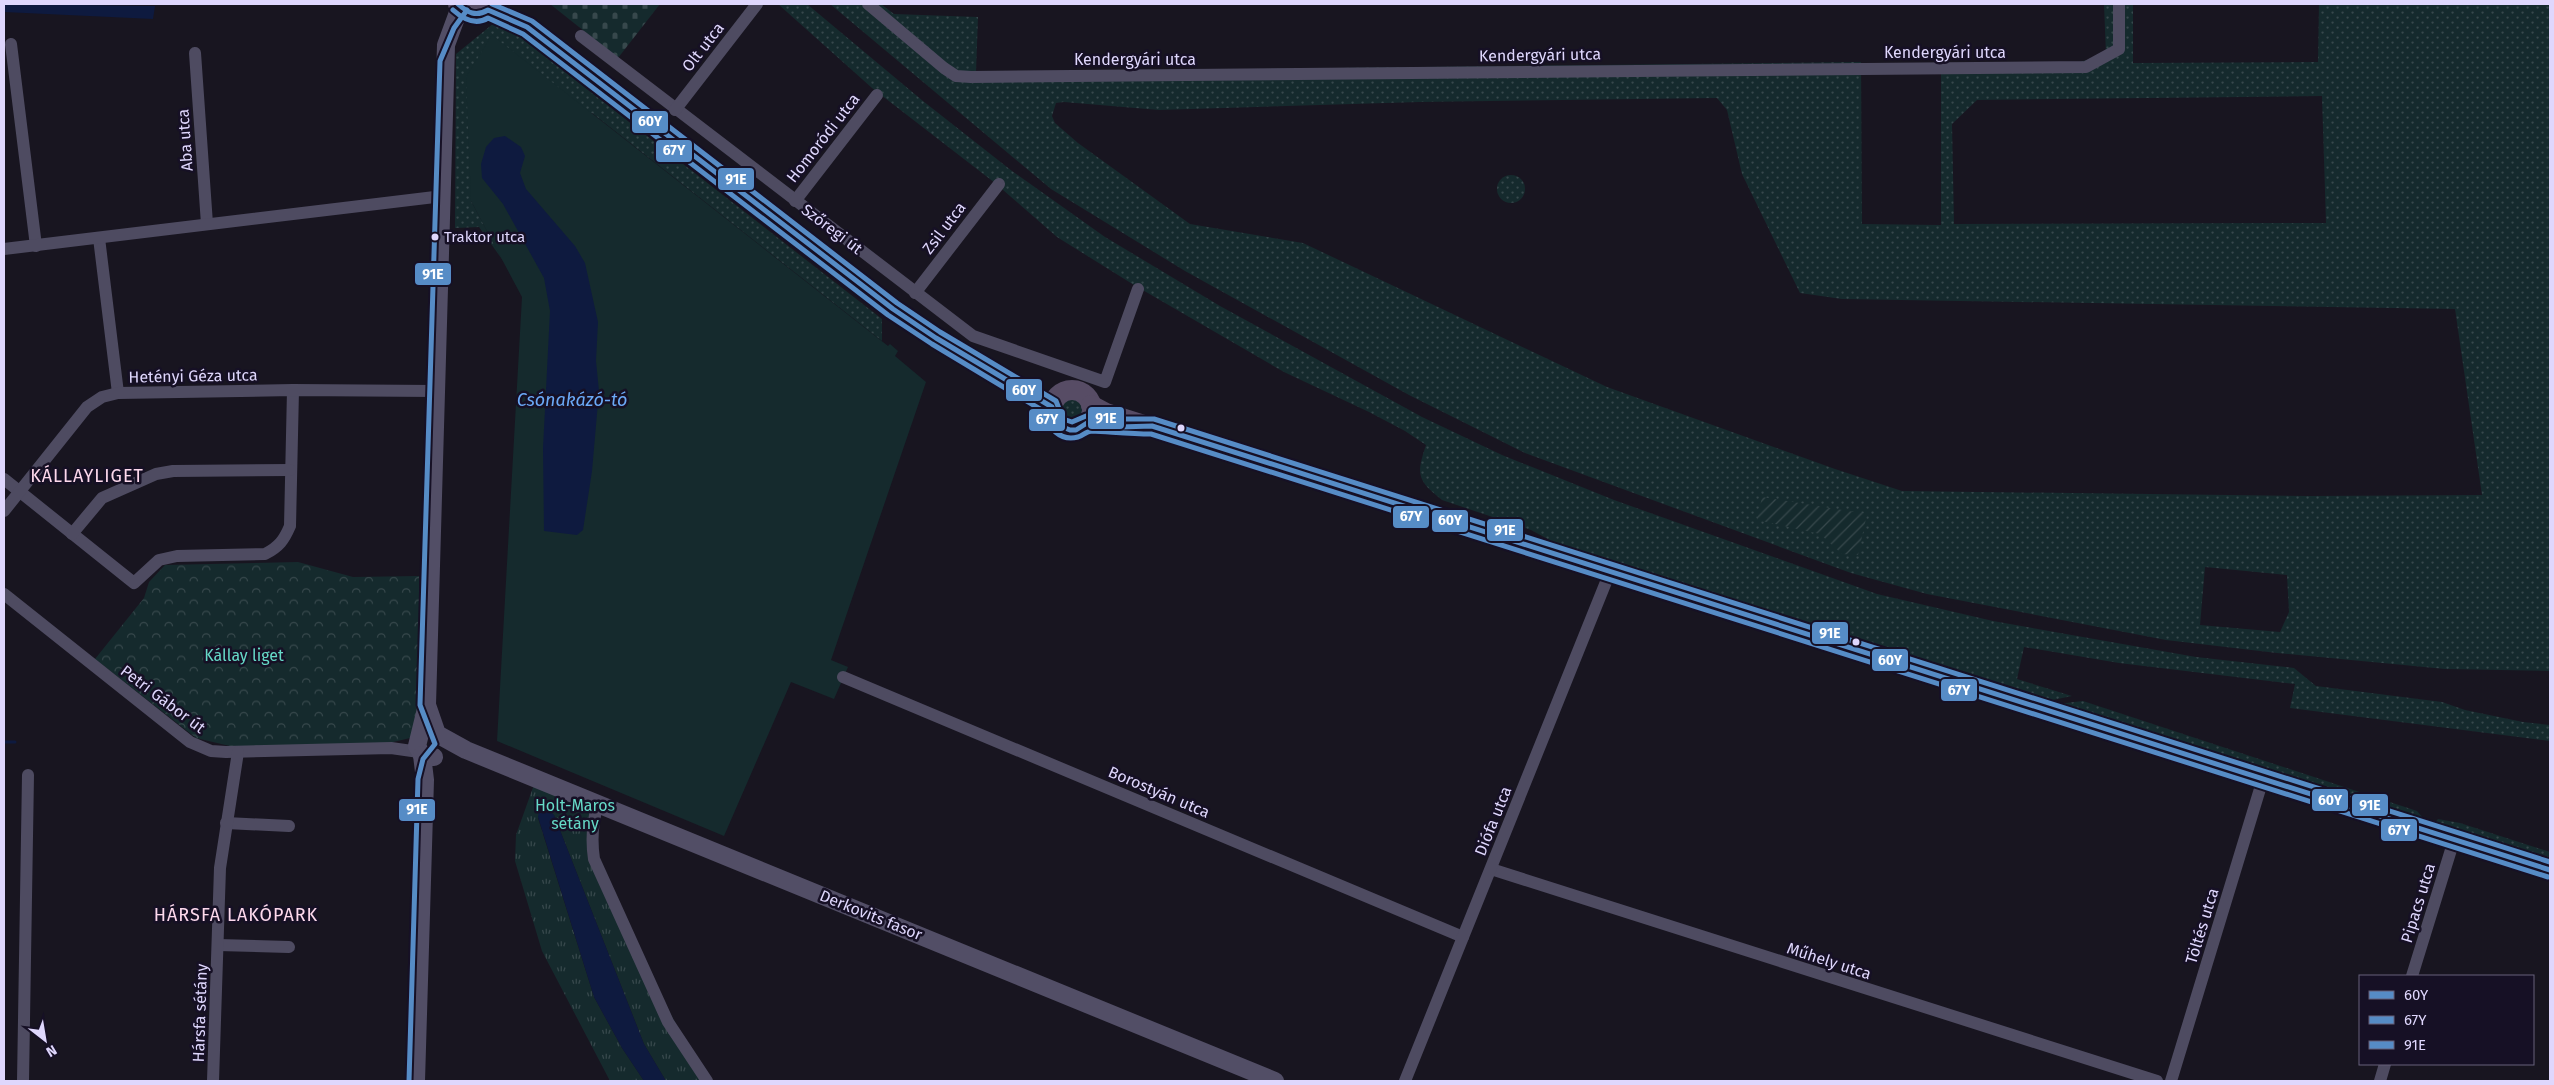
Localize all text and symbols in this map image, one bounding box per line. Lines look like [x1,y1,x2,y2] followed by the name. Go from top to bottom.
[678,19,728,75] street label: Olt utca
[1884,43,2006,62] street label: Kendergyári utca
[1479,44,1601,66] street label: Kendergyári utca
[1074,50,1196,69] street label: Kendergyári utca
[782,90,864,186] street label: Homoródi utca
[173,108,197,172] street label: Aba utca
[631,110,669,134] line badge: 60Y
[638,113,663,130] text: 60Y
[655,139,693,163] line badge: 67Y
[663,142,686,159] text: 67Y
[717,167,755,191] line badge: 91E
[725,171,747,188] text: 91E
[918,198,970,258] street label: Zsil utca
[798,200,866,258] street label: Szőregi út
[444,228,525,246] place label: Traktor utca
[430,232,440,242] marker: Traktor utca
[414,262,452,286] line badge: 91E
[422,266,444,283] text: 91E
[128,365,258,387] street label: Hetényi Géza utca
[1005,378,1043,402] line badge: 60Y
[1012,382,1037,399] text: 60Y
[517,389,627,411] water label: Csónakázó-tó
[1087,406,1125,430] line badge: 91E
[1028,408,1066,432] line badge: 67Y
[1095,410,1117,427] text: 91E
[1036,411,1059,428] text: 67Y
[1176,423,1186,433] unlabelled marker
[30,464,144,487] district label: KÁLLAYLIGET
[1392,505,1430,529] line badge: 67Y
[1400,508,1423,525] text: 67Y
[1431,509,1469,533] line badge: 60Y
[1438,512,1463,529] text: 60Y
[1486,518,1524,542] line badge: 91E
[1494,522,1516,539] text: 91E
[1811,621,1849,645] line badge: 91E
[1819,625,1841,642] text: 91E
[1851,637,1861,647] unlabelled marker
[204,646,284,665] park label: Kállay liget
[1871,648,1909,672] line badge: 60Y
[1878,652,1903,669] text: 60Y
[117,661,209,737] street label: Petri Gábor út
[1940,678,1978,702] line badge: 67Y
[1948,682,1971,699] text: 67Y
[1105,762,1213,822] street label: Borostyán utca
[1470,784,1516,858] street label: Diófa utca
[2311,788,2349,812] line badge: 60Y
[2318,792,2343,809] text: 60Y
[2351,793,2389,817] line badge: 91E
[535,796,615,833] park label: Holt-Maros sétány
[2359,797,2381,814] text: 91E
[398,798,436,822] line badge: 91E
[406,801,428,818] text: 91E
[2380,818,2418,842] line badge: 67Y
[2388,822,2411,839] text: 67Y
[2397,861,2439,945] street label: Pipacs utca
[817,886,926,945] street label: Derkovits fasor
[2181,886,2223,966] street label: Töltés utca
[154,903,318,926] district label: HÁRSFA LAKÓPARK
[1784,938,1874,984] street label: Műhely utca
[189,963,211,1063] street label: Hársfa sétány
[2359,975,2534,1065] legend
[2404,986,2429,1004] text: 60Y
[2404,1011,2427,1029] text: 67Y
[20,1015,70,1065] north arrow
[2404,1036,2426,1054] text: 91E
[43,1041,60,1060] text: N

